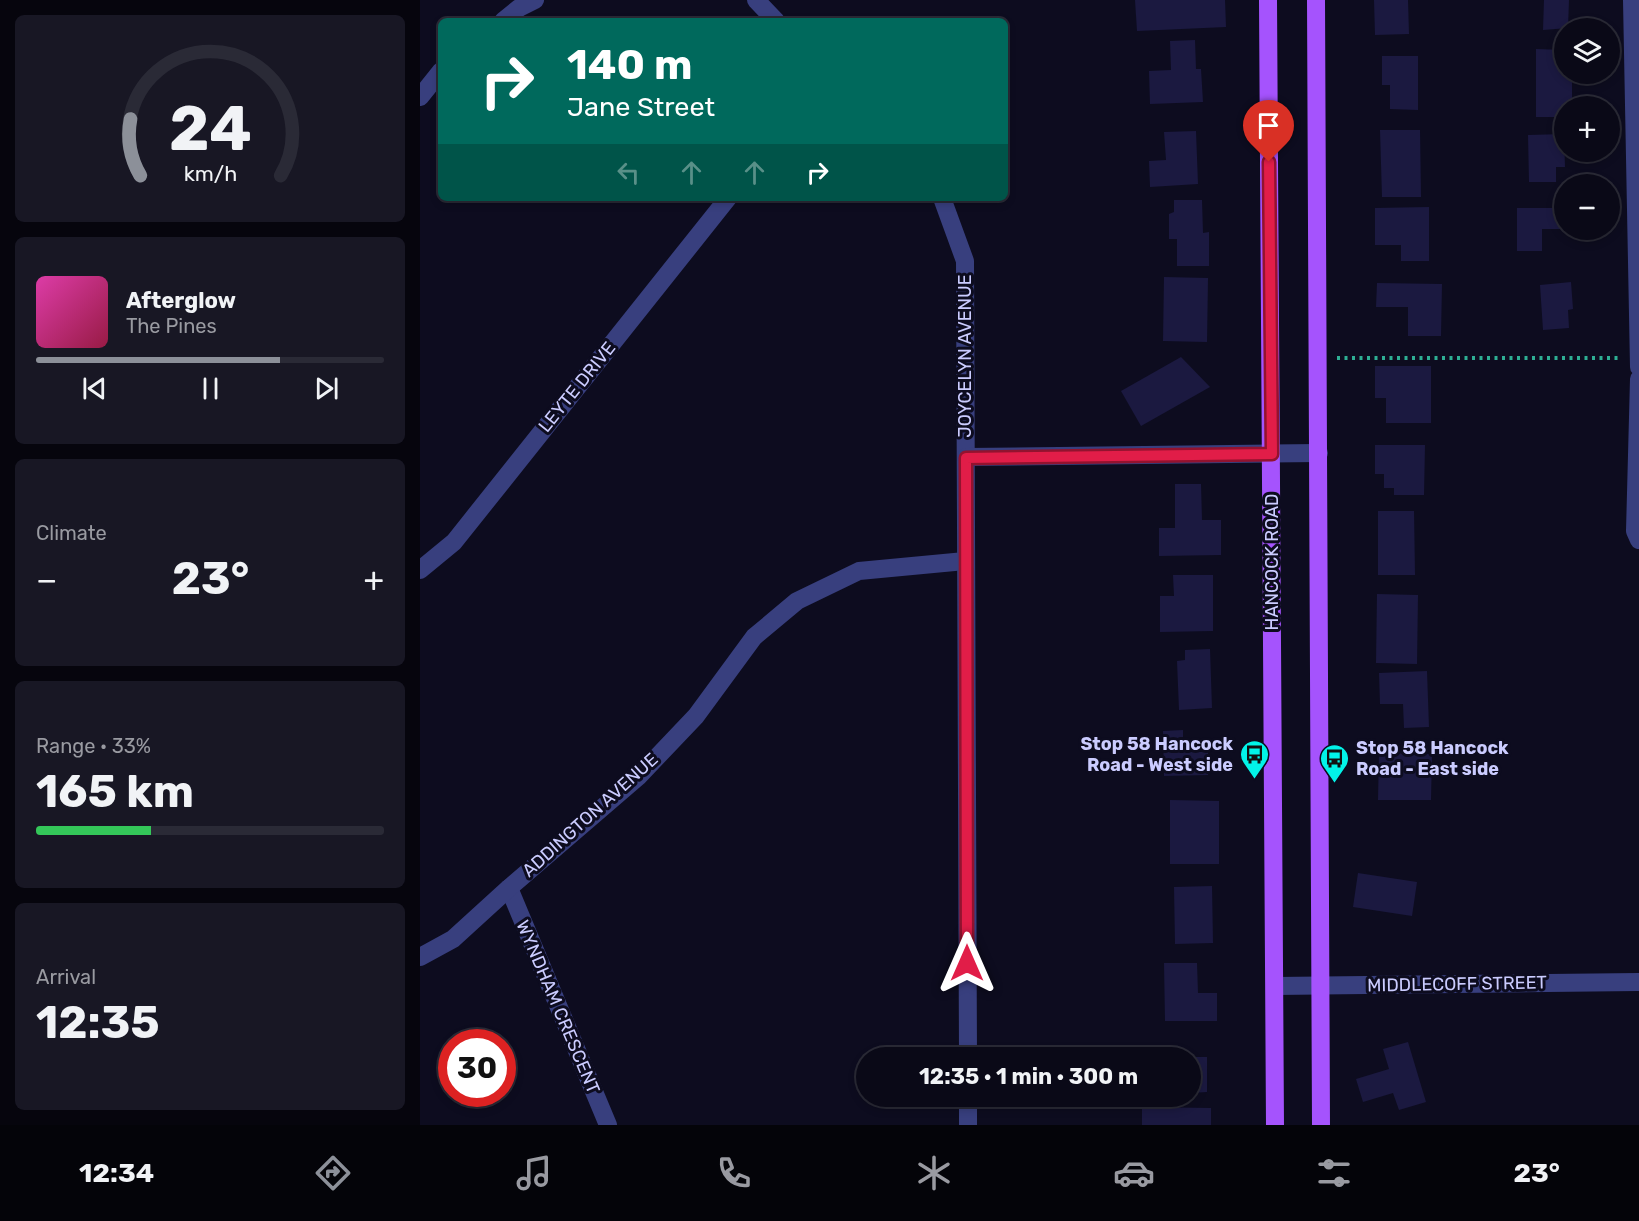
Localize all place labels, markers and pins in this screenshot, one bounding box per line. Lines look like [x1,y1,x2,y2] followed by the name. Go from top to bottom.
[1243,100,1294,162] pin
[1080,733,1233,776] place label: Stop 58 Hancock Road - West side
[1356,737,1509,780] place label: Stop 58 Hancock Road - East side
[1238,738,1270,780] bus stop icon: Stop 58 Hancock Road - West side
[1319,742,1351,784] bus stop icon: Stop 58 Hancock Road - East side

